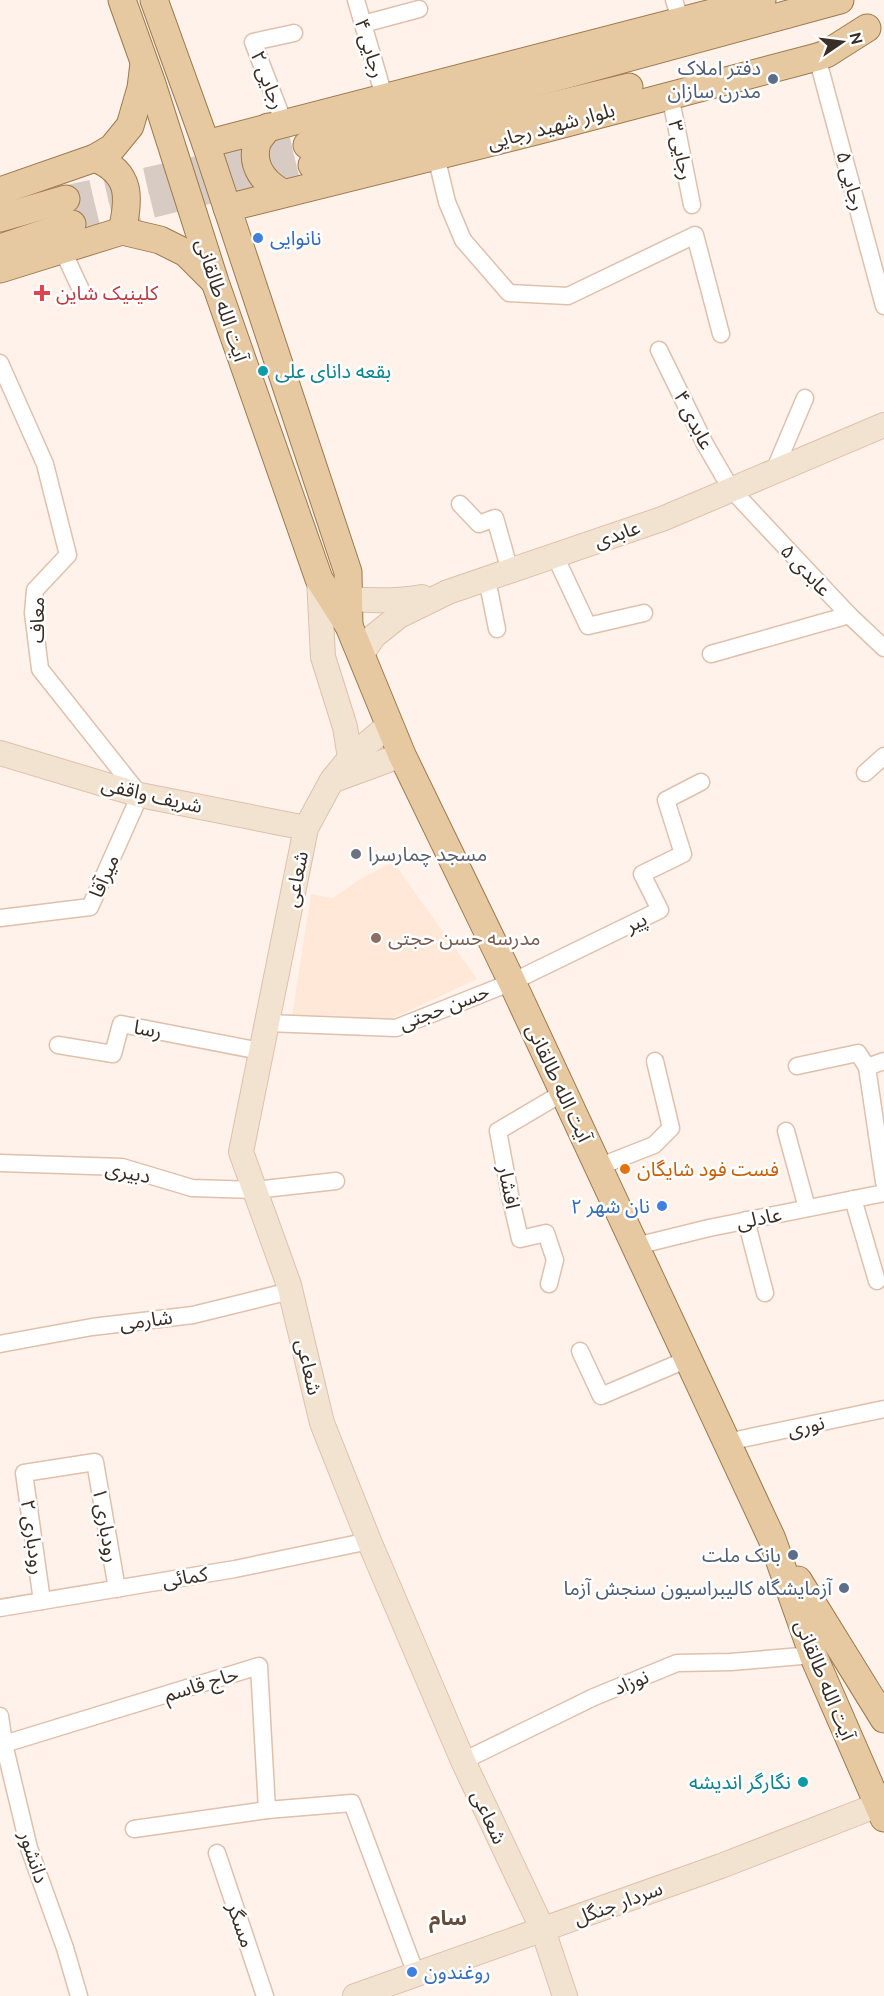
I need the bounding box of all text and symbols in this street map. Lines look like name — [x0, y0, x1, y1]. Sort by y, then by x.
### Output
north arrow — [812, 12, 872, 72]
street label: رجایی ۴ — [350, 15, 390, 81]
text: N — [846, 30, 867, 46]
street label: رجایی ۲ — [246, 47, 290, 113]
place label: دفتر املاک مدرن سازان — [667, 56, 761, 103]
marker: دفتر املاک مدرن سازان — [766, 72, 780, 86]
street label: بلوار شهید رجایی — [485, 97, 617, 155]
street label: رجایی ۳ — [663, 118, 699, 182]
street label: رجایی ۵ — [832, 148, 870, 214]
place label: نانوایی — [270, 226, 321, 250]
marker: نانوایی — [251, 231, 265, 245]
street label: آیت الله طالقانی — [191, 236, 254, 366]
place label: کلینیک شاین — [56, 281, 159, 305]
marker: کلینیک شاین — [33, 284, 51, 302]
place label: بقعه دانای علی — [275, 359, 391, 383]
marker: بقعه دانای علی — [256, 364, 270, 378]
street label: عابدی ۴ — [669, 386, 719, 454]
street label: عابدی — [591, 515, 643, 553]
street label: عابدی ۵ — [776, 539, 836, 601]
street label: معاف — [25, 597, 48, 643]
street label: شریف واقفی — [99, 772, 205, 818]
place label: مسجد چمارسرا — [368, 842, 487, 867]
marker: مسجد چمارسرا — [349, 847, 363, 861]
street label: شعاعی — [279, 849, 313, 909]
street label: میرآقا — [84, 851, 124, 901]
street label: پیر — [620, 907, 651, 939]
place label: مدرسه حسن حجتی — [388, 926, 541, 950]
marker: مدرسه حسن حجتی — [369, 931, 383, 945]
street label: حسن حجتی — [396, 979, 492, 1035]
street label: رسا — [132, 1015, 164, 1043]
street label: آیت الله طالقانی — [521, 1020, 597, 1147]
street label: دبیری — [103, 1156, 153, 1188]
place label: فست فود شایگان — [637, 1157, 779, 1181]
street label: افشار — [493, 1162, 525, 1211]
marker: فست فود شایگان — [618, 1162, 632, 1176]
place label: نان شهر ۲ — [571, 1194, 650, 1218]
marker: نان شهر ۲ — [655, 1199, 669, 1213]
street label: عادلی — [734, 1202, 784, 1234]
street label: شارمی — [118, 1305, 174, 1335]
street label: شعاعی — [291, 1337, 327, 1397]
street label: نوری — [785, 1410, 827, 1442]
street label: رودباری ۱ — [88, 1486, 124, 1564]
street label: رودباری ۲ — [16, 1498, 50, 1576]
place label: بانک ملت — [702, 1543, 781, 1566]
marker: بانک ملت — [786, 1548, 800, 1562]
street label: کمائی — [161, 1561, 210, 1592]
place label: آزمایشگاه کالیبراسیون سنجش آزما — [563, 1576, 833, 1600]
marker: آزمایشگاه کالیبراسیون سنجش آزما — [837, 1581, 851, 1595]
street label: آیت الله طالقانی — [790, 1616, 860, 1745]
street label: حاج قاسم — [161, 1661, 242, 1710]
street label: نوزاد — [610, 1664, 652, 1700]
place label: نگارگر اندیشه — [689, 1770, 791, 1794]
marker: نگارگر اندیشه — [796, 1775, 810, 1789]
street label: شعاعی — [466, 1786, 512, 1848]
street label: دانشور — [14, 1827, 54, 1886]
street label: سردار جنگل — [570, 1876, 666, 1930]
street label: مسگر — [222, 1899, 260, 1950]
district label: سام — [429, 1905, 467, 1934]
place label: روغندون — [424, 1960, 490, 1984]
marker: روغندون — [405, 1965, 419, 1979]

